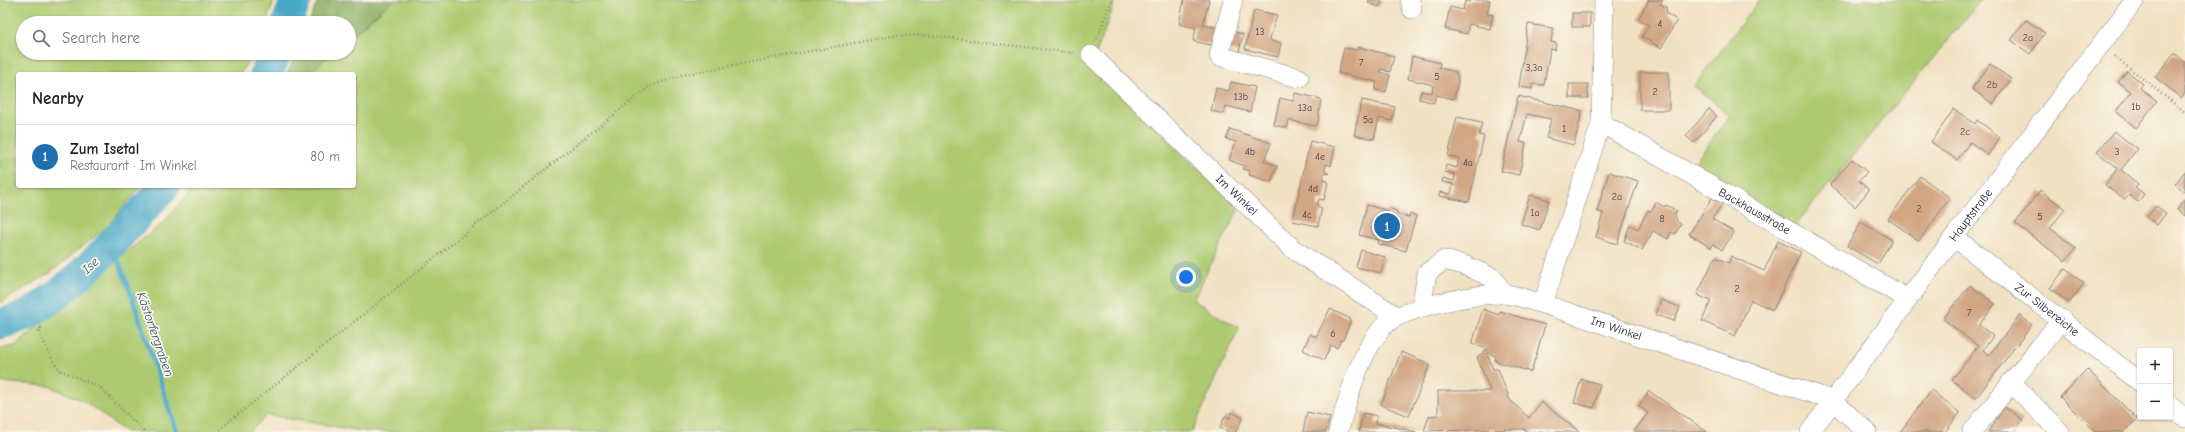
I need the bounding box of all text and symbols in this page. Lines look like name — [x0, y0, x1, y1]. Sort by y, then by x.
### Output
search box — [16, 16, 356, 60]
house number: 4 — [1658, 18, 1663, 30]
house number: 13 — [1255, 26, 1265, 38]
icon: search — [30, 27, 52, 49]
text: Search here — [62, 29, 140, 47]
house number: 2a — [2023, 32, 2033, 44]
house number: 7 — [1359, 57, 1364, 69]
house number: 3,3a — [1526, 62, 1542, 74]
house number: 5 — [1434, 71, 1440, 83]
house number: 2b — [1987, 79, 1997, 91]
house number: 2 — [1652, 86, 1658, 98]
text: Nearby — [32, 89, 83, 108]
house number: 13b — [1234, 91, 1248, 103]
house number: 1b — [2131, 101, 2141, 113]
house number: 13a — [1298, 102, 1312, 114]
house number: 5a — [1363, 114, 1373, 126]
house number: 1 — [1562, 123, 1566, 135]
house number: 2c — [1960, 126, 1970, 138]
text: Zum Isetal — [70, 140, 139, 158]
house number: 4b — [1245, 146, 1255, 158]
house number: 3 — [2114, 146, 2120, 158]
text: 1 — [42, 149, 48, 164]
text: 80 m — [310, 149, 340, 164]
house number: 4e — [1315, 151, 1325, 163]
house number: 4a — [1463, 157, 1473, 169]
text: Restaurant · Im Winkel — [70, 158, 197, 173]
street label: Im Winkel — [1213, 172, 1261, 218]
house number: 4d — [1308, 183, 1318, 195]
street label: Backhausstraße — [1716, 185, 1793, 237]
street label: Hauptstraße — [1946, 186, 1995, 244]
house number: 2a — [1612, 191, 1622, 203]
house number: 2 — [1916, 203, 1922, 215]
house number: 1a — [1530, 207, 1540, 219]
house number: 4c — [1302, 209, 1312, 221]
pin: 1 — [1374, 211, 1400, 241]
house number: 5 — [2037, 211, 2043, 223]
house number: 8 — [1659, 213, 1665, 225]
water label: Ise — [78, 254, 102, 277]
your location — [1176, 267, 1196, 287]
street label: Zur Silbereiche — [2012, 280, 2082, 339]
house number: 2 — [1734, 283, 1740, 295]
water label: Kästorfergraben — [134, 290, 177, 379]
house number: 7 — [1967, 307, 1972, 319]
street label: Im Winkel — [1589, 313, 1643, 343]
house number: 6 — [1330, 328, 1336, 340]
map controls — [2137, 348, 2173, 420]
button: + — [2137, 348, 2173, 384]
button: − — [2137, 384, 2173, 420]

